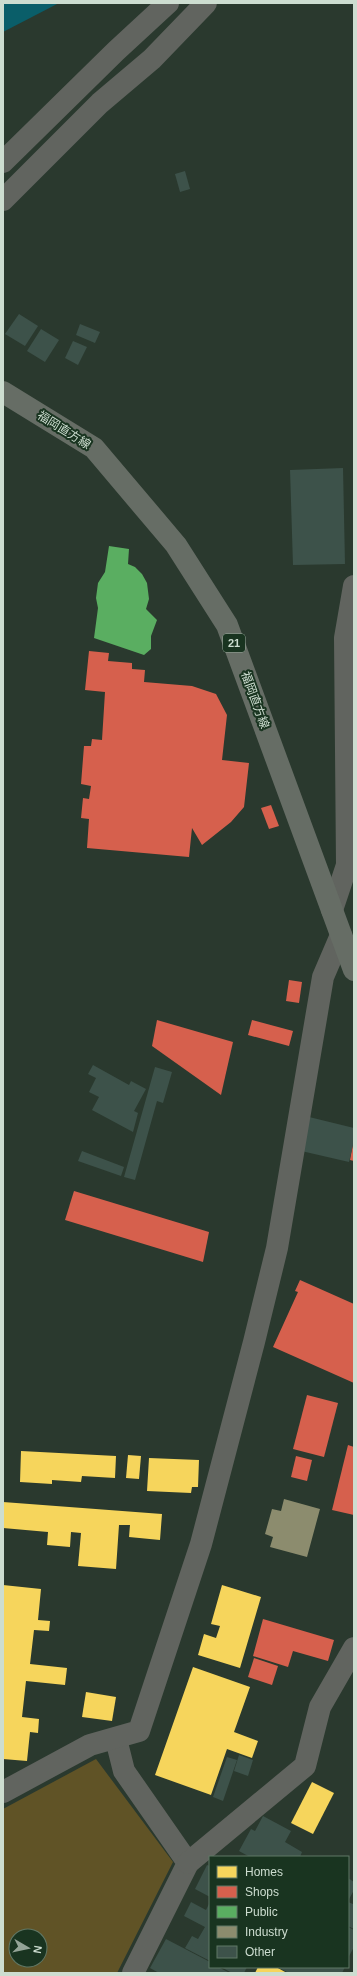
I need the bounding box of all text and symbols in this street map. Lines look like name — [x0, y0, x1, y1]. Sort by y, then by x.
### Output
street label: 福岡直方線 — [35, 408, 93, 452]
road number: 21 — [223, 634, 245, 652]
street label: 福岡直方線 — [238, 669, 272, 731]
legend — [209, 1856, 349, 1968]
text: Homes — [245, 1865, 283, 1879]
text: Shops — [245, 1885, 279, 1899]
text: Public — [245, 1905, 278, 1919]
text: Industry — [245, 1925, 288, 1939]
north arrow — [8, 1928, 48, 1968]
text: N — [31, 1945, 44, 1954]
text: Other — [245, 1945, 275, 1959]

